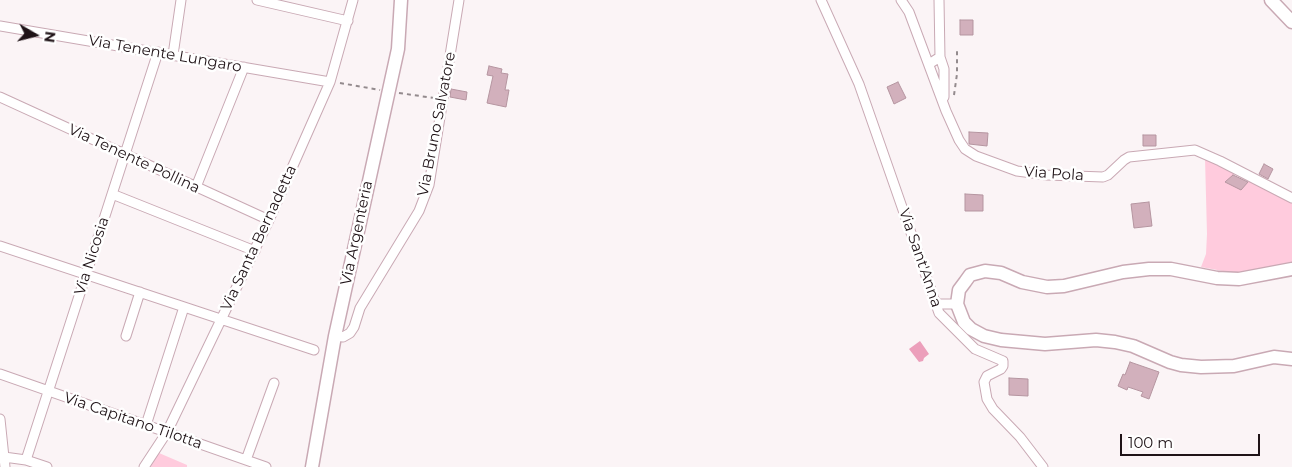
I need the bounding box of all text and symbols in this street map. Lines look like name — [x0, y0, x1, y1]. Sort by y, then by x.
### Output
north arrow — [10, 10, 60, 60]
text: N — [40, 30, 60, 44]
street label: Via Tenente Lungaro — [87, 32, 243, 76]
street label: Via Bruno Salvatore — [414, 50, 460, 198]
street label: Via Tenente Pollina — [65, 121, 203, 197]
street label: Via Santa Bernadetta — [217, 162, 301, 314]
street label: Via Pola — [1024, 163, 1084, 185]
street label: Via Argenteria — [337, 179, 377, 287]
street label: Via Sant'Anna — [895, 206, 945, 310]
street label: Via Nicosia — [71, 215, 113, 297]
street label: Via Capitano Tilotta — [61, 389, 205, 453]
scale bar — [1122, 424, 1262, 456]
text: 100 m — [1128, 433, 1173, 452]

